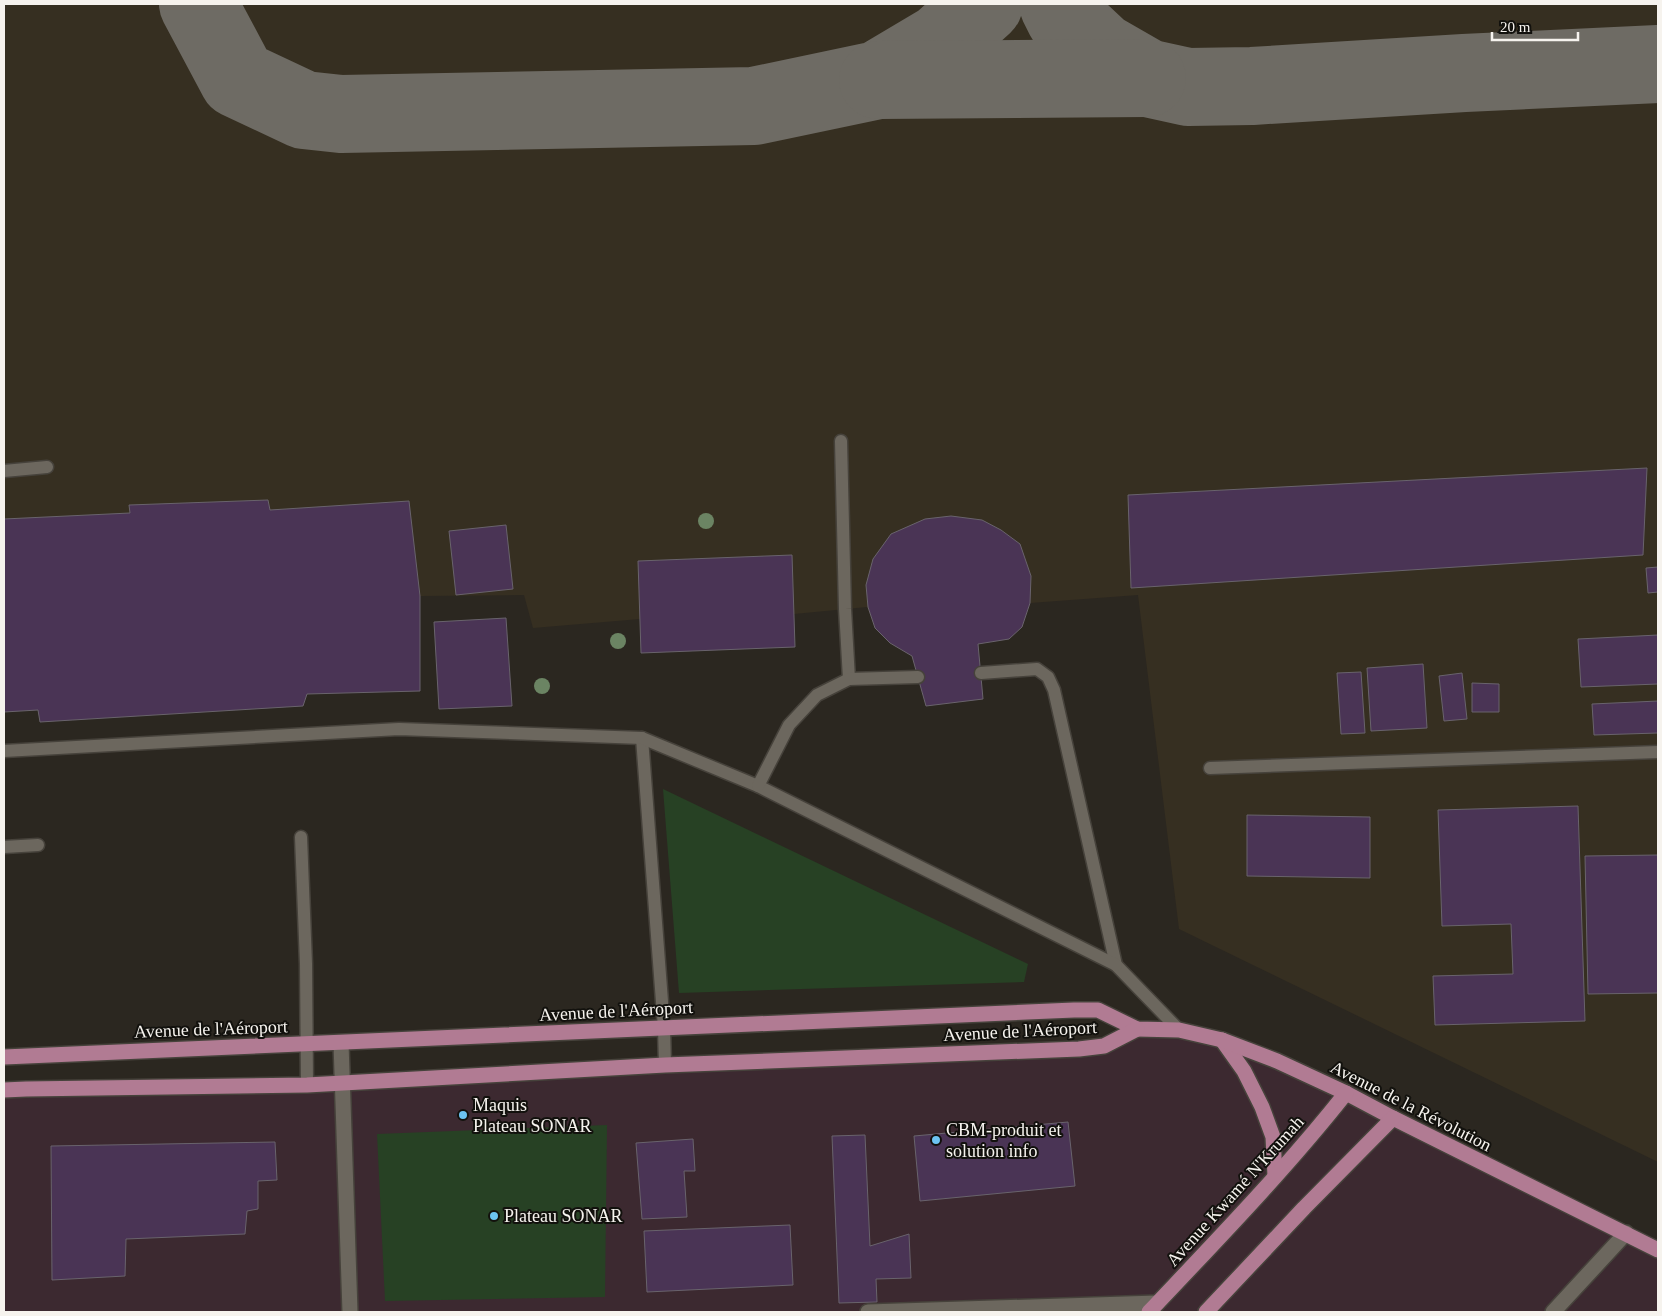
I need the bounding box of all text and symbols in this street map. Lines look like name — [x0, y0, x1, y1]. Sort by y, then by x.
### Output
scale bar — [1492, 10, 1578, 42]
text: 20 m — [1500, 19, 1531, 35]
street label: Avenue de l'Aéroport — [539, 997, 693, 1025]
street label: Avenue de l'Aéroport — [134, 1016, 288, 1042]
street label: Avenue de l'Aéroport — [943, 1017, 1097, 1045]
street label: Avenue de la Révolution — [1327, 1057, 1495, 1155]
place label: Maquis Plateau SONAR — [473, 1095, 592, 1136]
marker: Maquis Plateau SONAR — [457, 1109, 469, 1121]
street label: Avenue Kwamé N'Krumah — [1162, 1112, 1308, 1270]
place label: CBM-produit et solution info — [946, 1120, 1062, 1161]
marker: CBM-produit et solution info — [930, 1134, 942, 1146]
place label: Plateau SONAR — [504, 1206, 623, 1226]
marker: Plateau SONAR — [488, 1210, 500, 1222]

